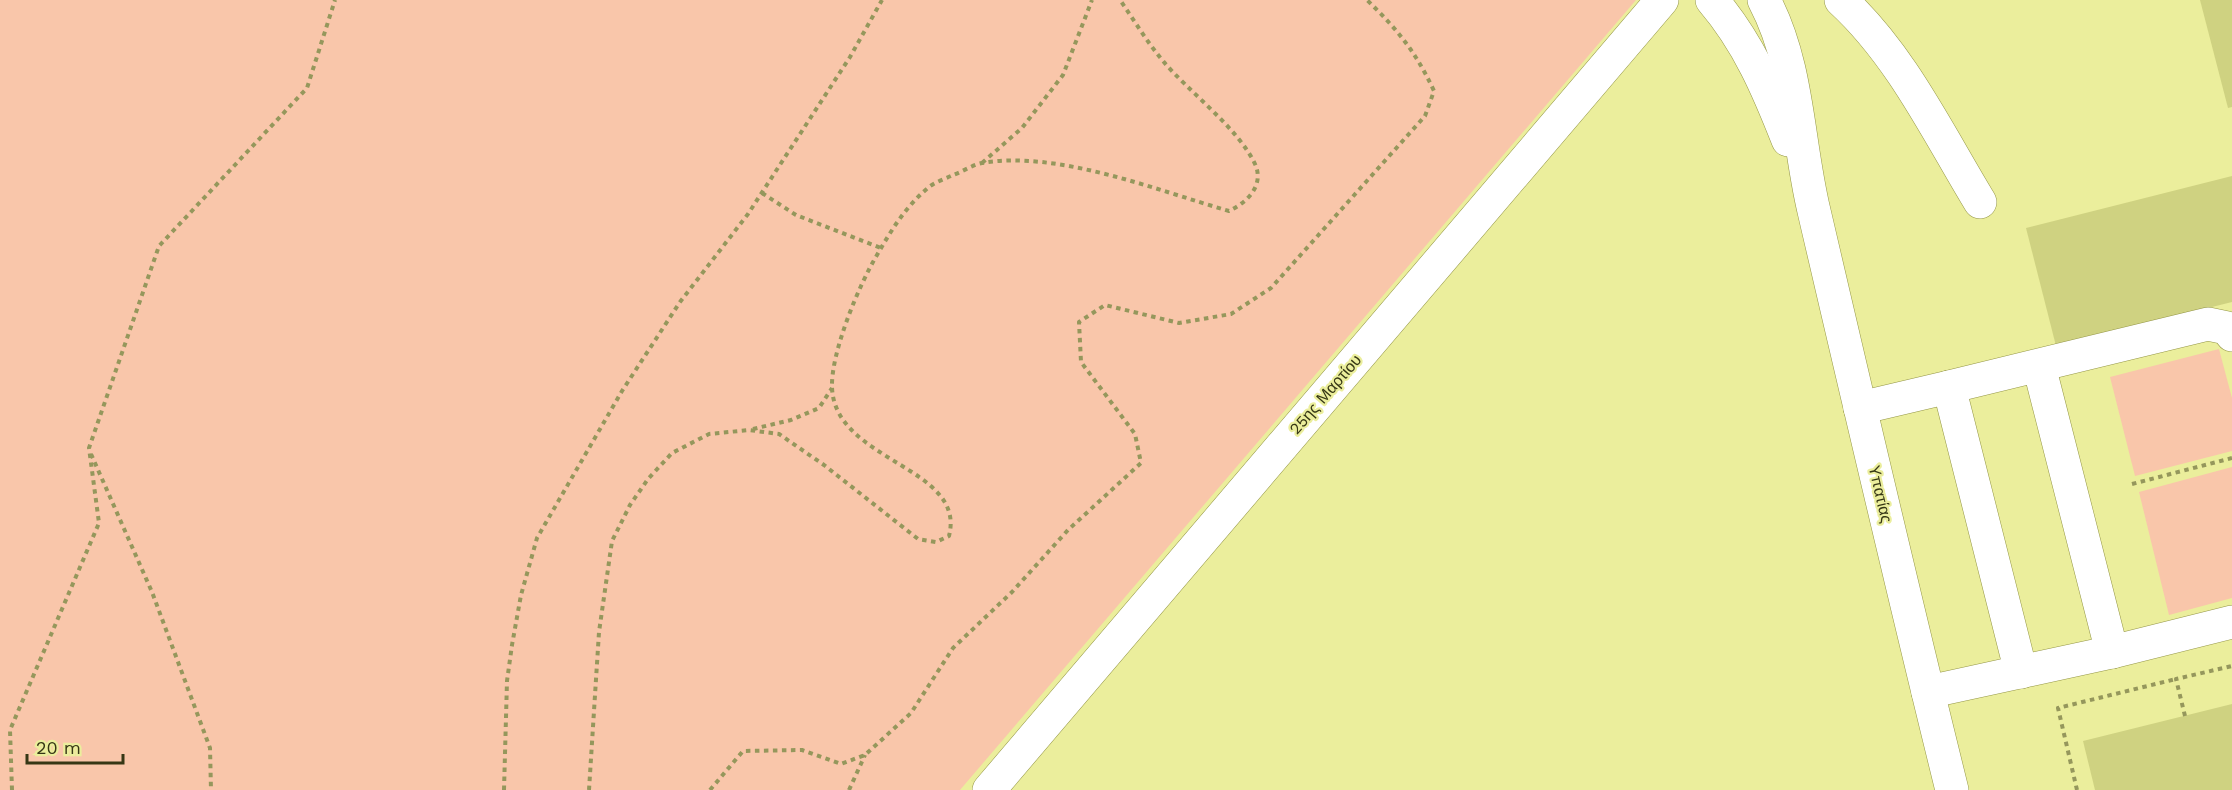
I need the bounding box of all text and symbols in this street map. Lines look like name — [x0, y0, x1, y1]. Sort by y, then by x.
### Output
street label: 25ης Μαρτίου — [1286, 350, 1365, 438]
street label: Υπατίας — [1865, 463, 1896, 525]
scale bar — [27, 727, 123, 765]
text: 20 m — [36, 737, 81, 758]

